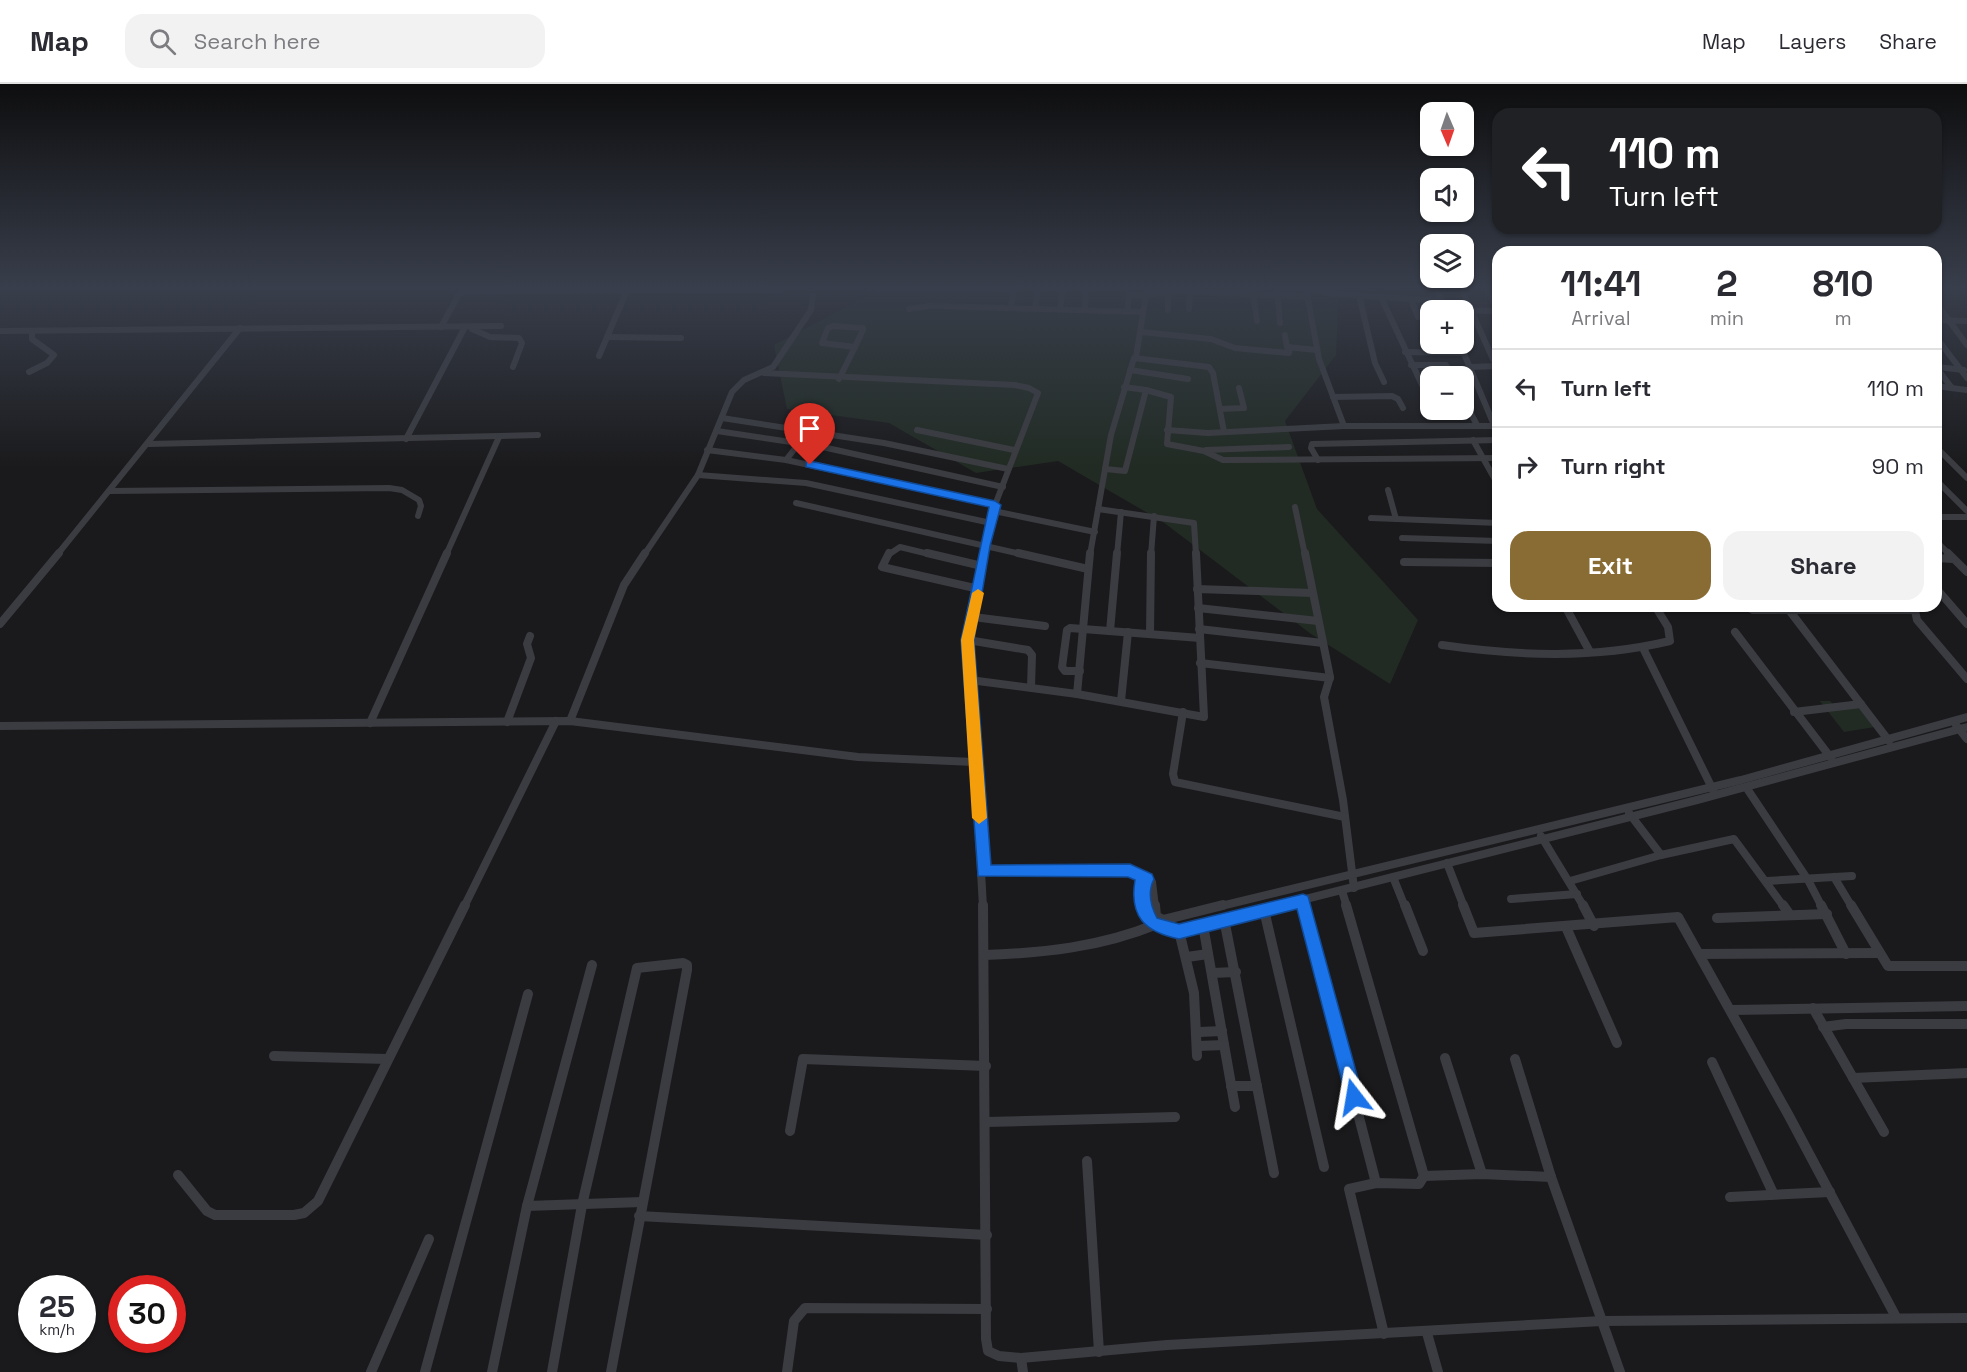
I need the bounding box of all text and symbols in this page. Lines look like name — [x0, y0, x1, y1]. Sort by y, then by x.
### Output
search box — [125, 14, 545, 68]
text: Map — [30, 23, 89, 59]
icon: search — [146, 25, 179, 58]
text: Search here — [194, 27, 321, 55]
text: Map — [1702, 28, 1746, 55]
text: Layers — [1779, 28, 1846, 55]
text: Share — [1879, 28, 1937, 55]
north arrow — [1420, 102, 1474, 156]
map controls — [1420, 102, 1474, 420]
text: 110 m — [1609, 127, 1721, 180]
icon: left — [1510, 132, 1588, 210]
button: sound — [1420, 168, 1474, 222]
text: Turn left — [1609, 179, 1719, 214]
button: layers — [1420, 234, 1474, 288]
text: 11:41 — [1560, 261, 1641, 307]
text: 2 — [1716, 261, 1738, 307]
text: 810 — [1812, 261, 1874, 307]
button: + — [1420, 300, 1474, 354]
text: Arrival — [1571, 305, 1631, 331]
text: min — [1710, 305, 1744, 331]
text: m — [1834, 305, 1852, 331]
button: − — [1420, 366, 1474, 420]
icon: left — [1510, 372, 1543, 405]
text: Turn left — [1561, 374, 1651, 402]
text: 110 m — [1867, 374, 1924, 402]
pin — [784, 403, 835, 465]
icon: arrive — [793, 412, 826, 445]
icon: right — [1510, 450, 1543, 483]
text: Turn right — [1561, 452, 1666, 480]
text: 90 m — [1872, 452, 1924, 480]
button: Exit — [1510, 531, 1711, 600]
button: Share — [1723, 531, 1924, 600]
position arrow — [1322, 1065, 1386, 1129]
speed limit sign: 30 — [108, 1275, 186, 1353]
text: 25 — [39, 1287, 75, 1326]
text: km/h — [39, 1320, 75, 1339]

